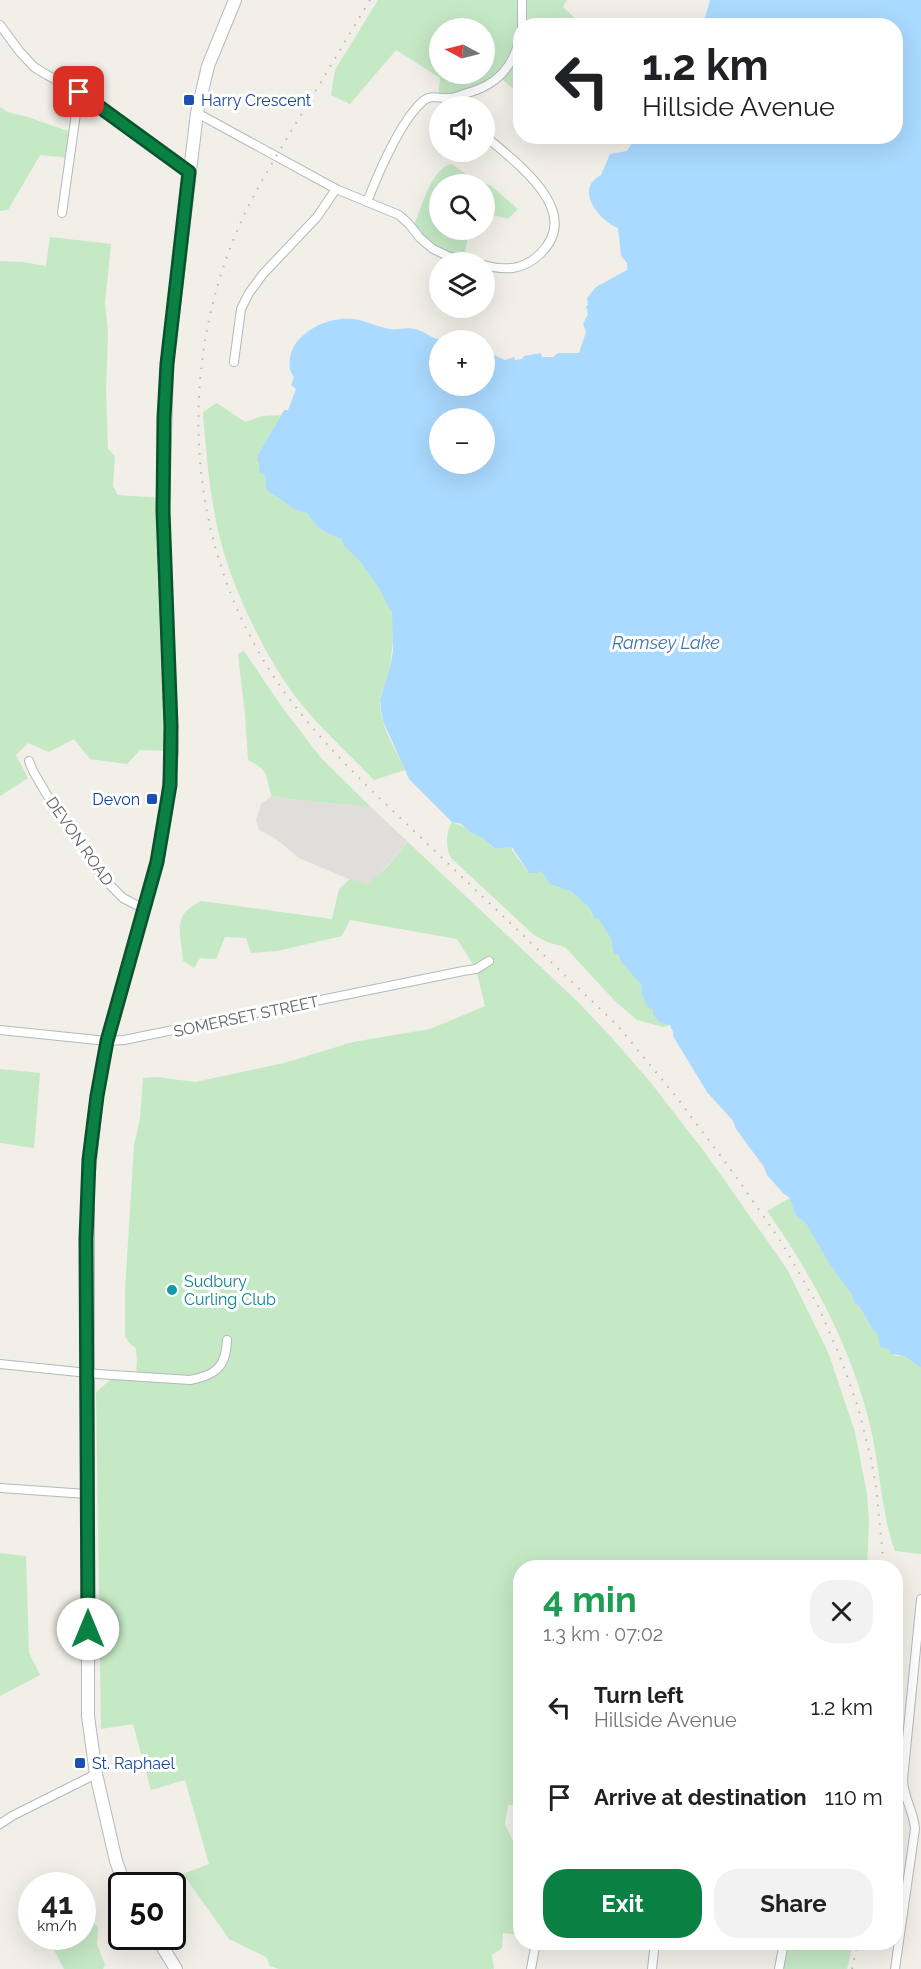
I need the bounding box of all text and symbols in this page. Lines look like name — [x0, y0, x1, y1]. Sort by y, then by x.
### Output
north arrow — [429, 18, 495, 84]
map controls — [429, 18, 495, 474]
text: 1.2 km — [642, 41, 769, 90]
icon: left — [543, 42, 621, 120]
pin — [53, 66, 104, 117]
icon: arrive — [62, 75, 95, 108]
place label: Harry Crescent — [201, 91, 312, 110]
text: Hillside Avenue — [642, 91, 835, 122]
marker: Harry Crescent — [182, 93, 196, 107]
button: sound — [429, 96, 495, 162]
button: search — [429, 174, 495, 240]
button: layers — [429, 252, 495, 318]
button: + — [429, 330, 495, 396]
button: − — [429, 408, 495, 474]
water label: Ramsey Lake — [612, 632, 720, 653]
place label: Devon — [92, 790, 140, 809]
marker: Devon — [145, 792, 159, 806]
street label: DEVON ROAD — [42, 793, 117, 889]
street label: SOMERSET STREET — [172, 992, 321, 1041]
place label: Sudbury Curling Club — [184, 1272, 276, 1309]
marker: Sudbury Curling Club — [165, 1283, 179, 1297]
text: 4 min — [543, 1578, 637, 1620]
button: close — [810, 1580, 873, 1643]
position arrow — [56, 1597, 120, 1661]
text: 1.3 km · 07:02 — [543, 1622, 663, 1646]
text: Turn left — [594, 1682, 684, 1708]
icon: left — [543, 1691, 576, 1724]
text: 1.2 km — [810, 1694, 873, 1720]
text: Hillside Avenue — [594, 1708, 737, 1732]
place label: St. Raphael — [92, 1754, 175, 1773]
marker: St. Raphael — [73, 1756, 87, 1770]
icon: arrive — [543, 1781, 576, 1814]
text: Arrive at destination — [594, 1784, 807, 1810]
text: 110 m — [825, 1784, 883, 1810]
button: Exit — [543, 1869, 702, 1938]
button: Share — [714, 1869, 873, 1938]
speed limit sign: 50 — [108, 1872, 186, 1950]
text: 41 — [41, 1886, 73, 1921]
text: km/h — [37, 1917, 77, 1935]

